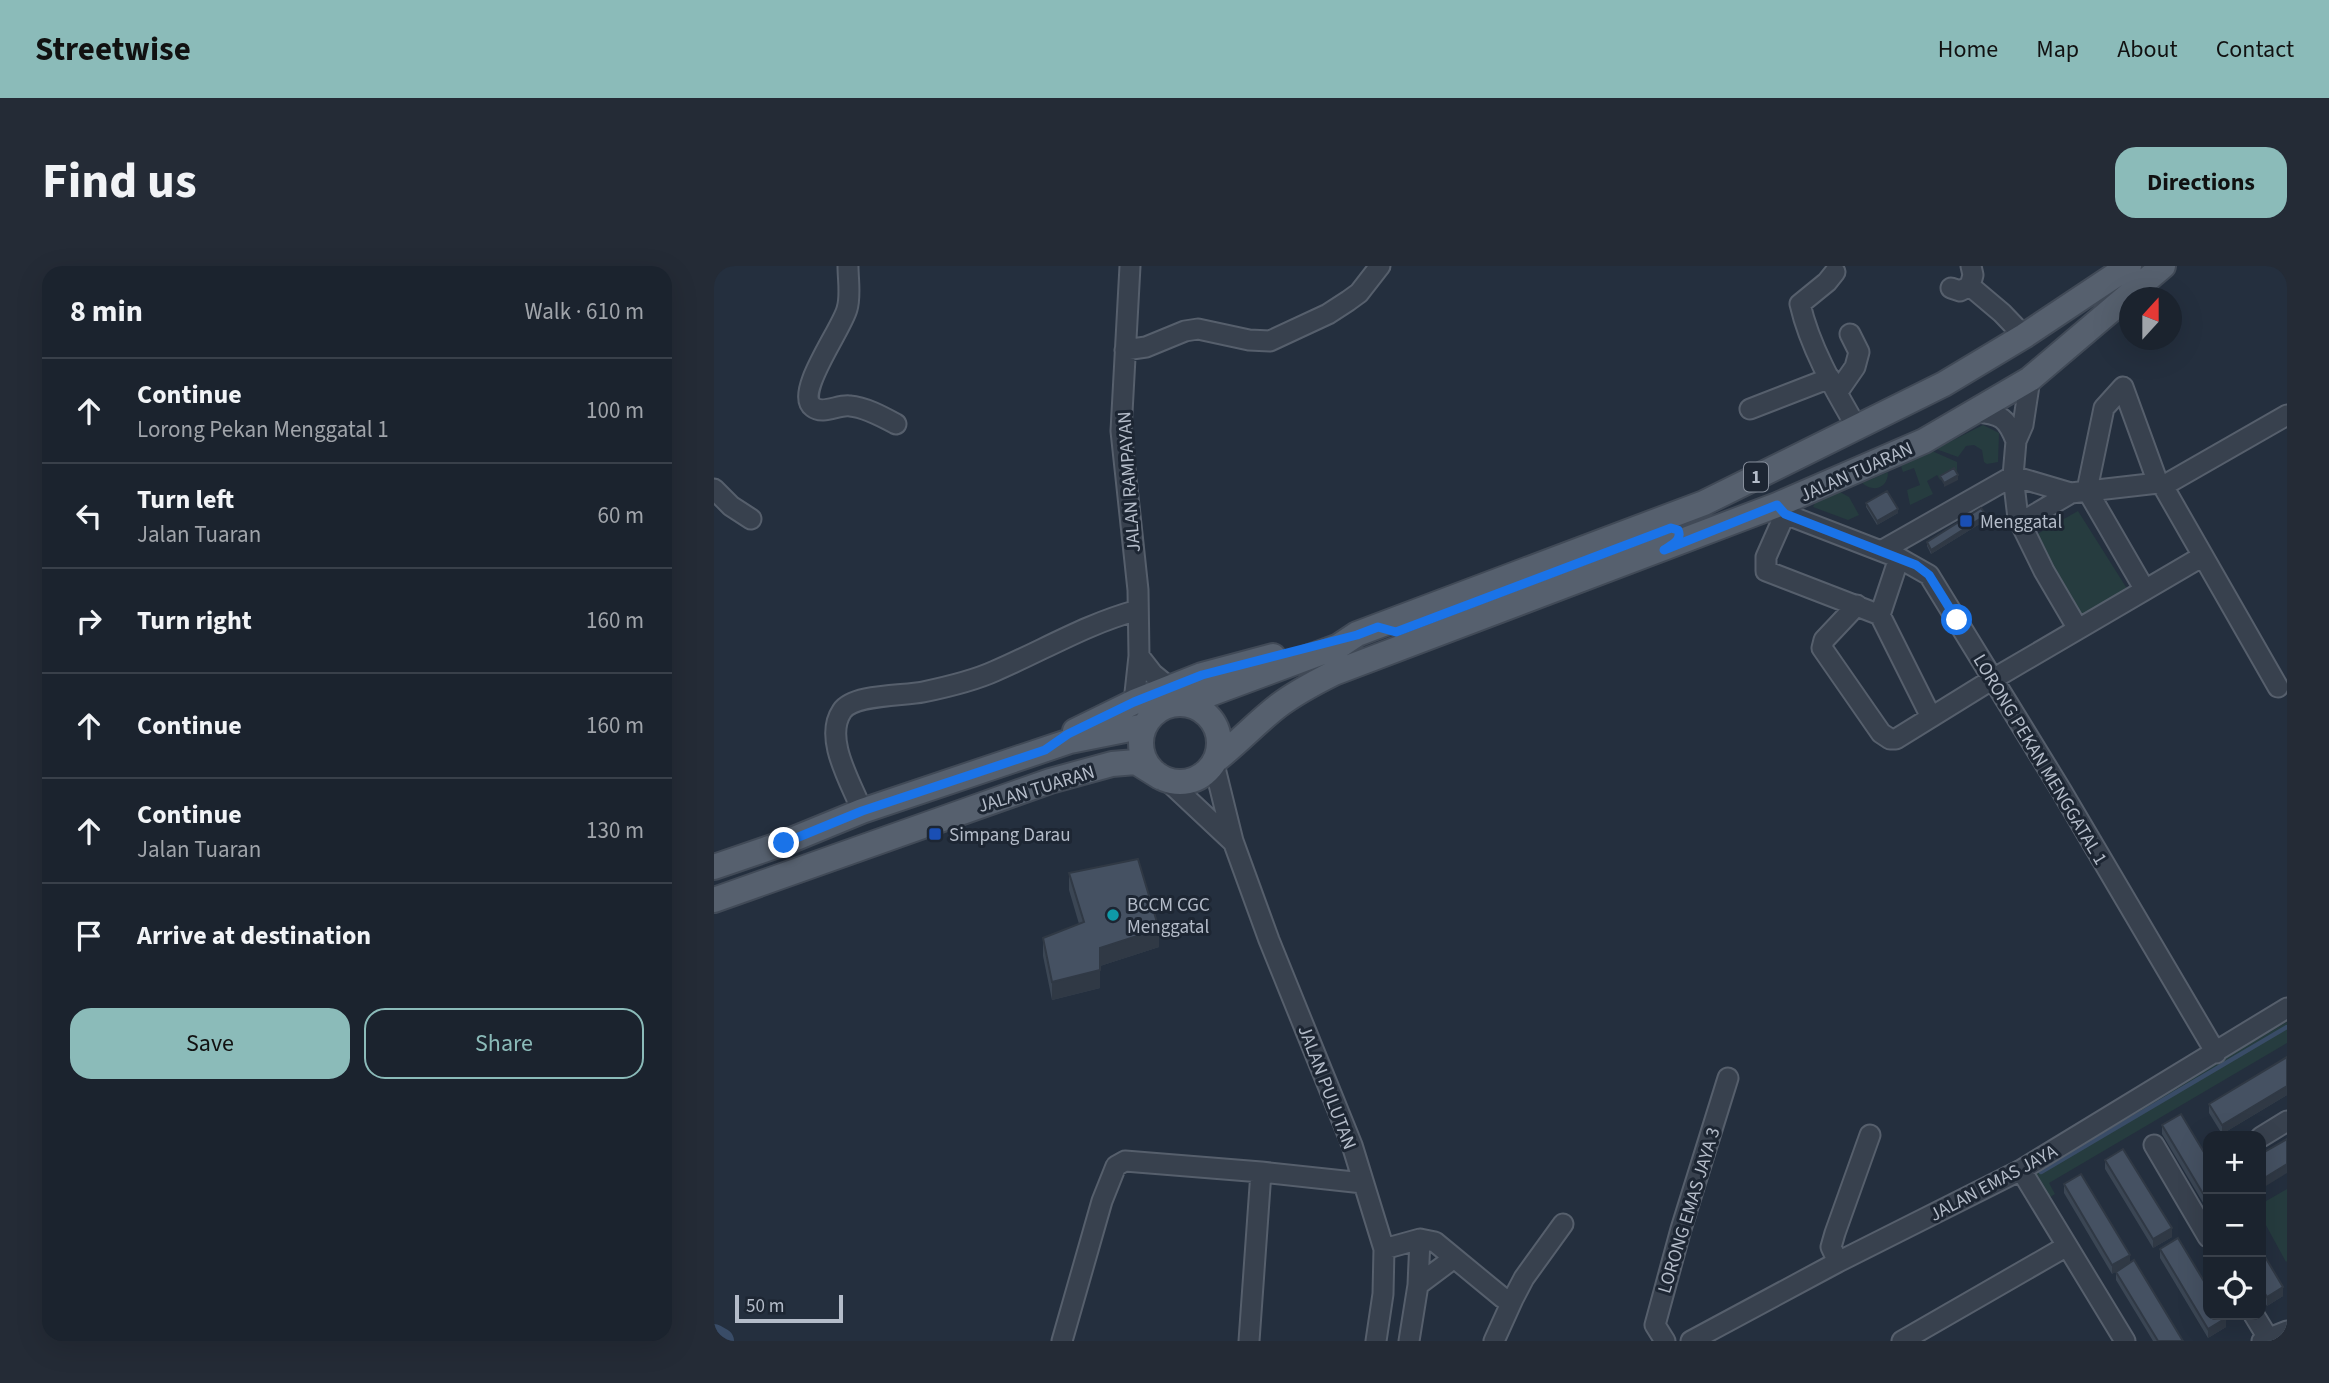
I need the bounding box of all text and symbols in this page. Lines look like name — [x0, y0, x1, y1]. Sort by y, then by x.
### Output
text: Streetwise — [35, 26, 191, 73]
text: Home — [1938, 32, 1998, 67]
text: Map — [2036, 32, 2079, 67]
text: About — [2117, 32, 2178, 67]
text: Contact — [2216, 32, 2294, 67]
text: Find us — [42, 147, 197, 217]
button: Directions — [2115, 147, 2287, 218]
north arrow — [2119, 287, 2182, 350]
text: 8 min — [70, 290, 143, 333]
text: Walk · 610 m — [525, 295, 644, 328]
text: Continue — [137, 376, 242, 413]
icon: ahead — [70, 392, 108, 430]
text: 100 m — [586, 394, 644, 427]
street label: JALAN RAMPAYAN — [1111, 410, 1148, 553]
text: Lorong Pekan Menggatal 1 — [137, 413, 389, 446]
street label: JALAN TUARAN — [1796, 435, 1917, 509]
road number: 1 — [1744, 462, 1768, 492]
text: Turn left — [137, 481, 234, 518]
icon: left — [70, 497, 108, 535]
text: 60 m — [597, 499, 644, 532]
place label: Menggatal — [1980, 509, 2062, 536]
marker: Menggatal — [1958, 513, 1974, 529]
text: Jalan Tuaran — [137, 518, 261, 551]
icon: right — [70, 602, 108, 640]
text: Turn right — [137, 602, 252, 639]
text: 160 m — [586, 604, 644, 637]
route start — [1941, 604, 1972, 635]
street label: LORONG PEKAN MENGGATAL 1 — [1966, 649, 2113, 870]
icon: ahead — [70, 707, 108, 745]
text: Continue — [137, 707, 242, 744]
text: 160 m — [586, 709, 644, 742]
street label: JALAN TUARAN — [975, 759, 1098, 820]
text: Continue — [137, 796, 242, 833]
icon: ahead — [70, 812, 108, 850]
text: 130 m — [586, 814, 644, 847]
place label: Simpang Darau — [949, 822, 1071, 849]
marker: Simpang Darau — [927, 826, 943, 842]
route end — [768, 827, 799, 858]
text: Jalan Tuaran — [137, 833, 261, 866]
place label: BCCM CGC Menggatal — [1127, 892, 1210, 941]
marker: BCCM CGC Menggatal — [1105, 907, 1121, 923]
icon: arrive — [70, 917, 108, 955]
text: Arrive at destination — [137, 917, 371, 954]
button: Save — [70, 1008, 350, 1079]
button: Share — [364, 1008, 644, 1079]
street label: JALAN PULUTAN — [1291, 1021, 1363, 1154]
street label: LORONG EMAS JAYA 3 — [1651, 1124, 1728, 1297]
map controls — [2203, 1131, 2266, 1320]
button: + — [2203, 1131, 2266, 1194]
street label: JALAN EMAS JAYA — [1925, 1138, 2063, 1228]
button: − — [2203, 1194, 2266, 1257]
button: locate — [2203, 1257, 2266, 1320]
scale bar — [735, 1292, 844, 1324]
text: 50 m — [746, 1293, 784, 1320]

